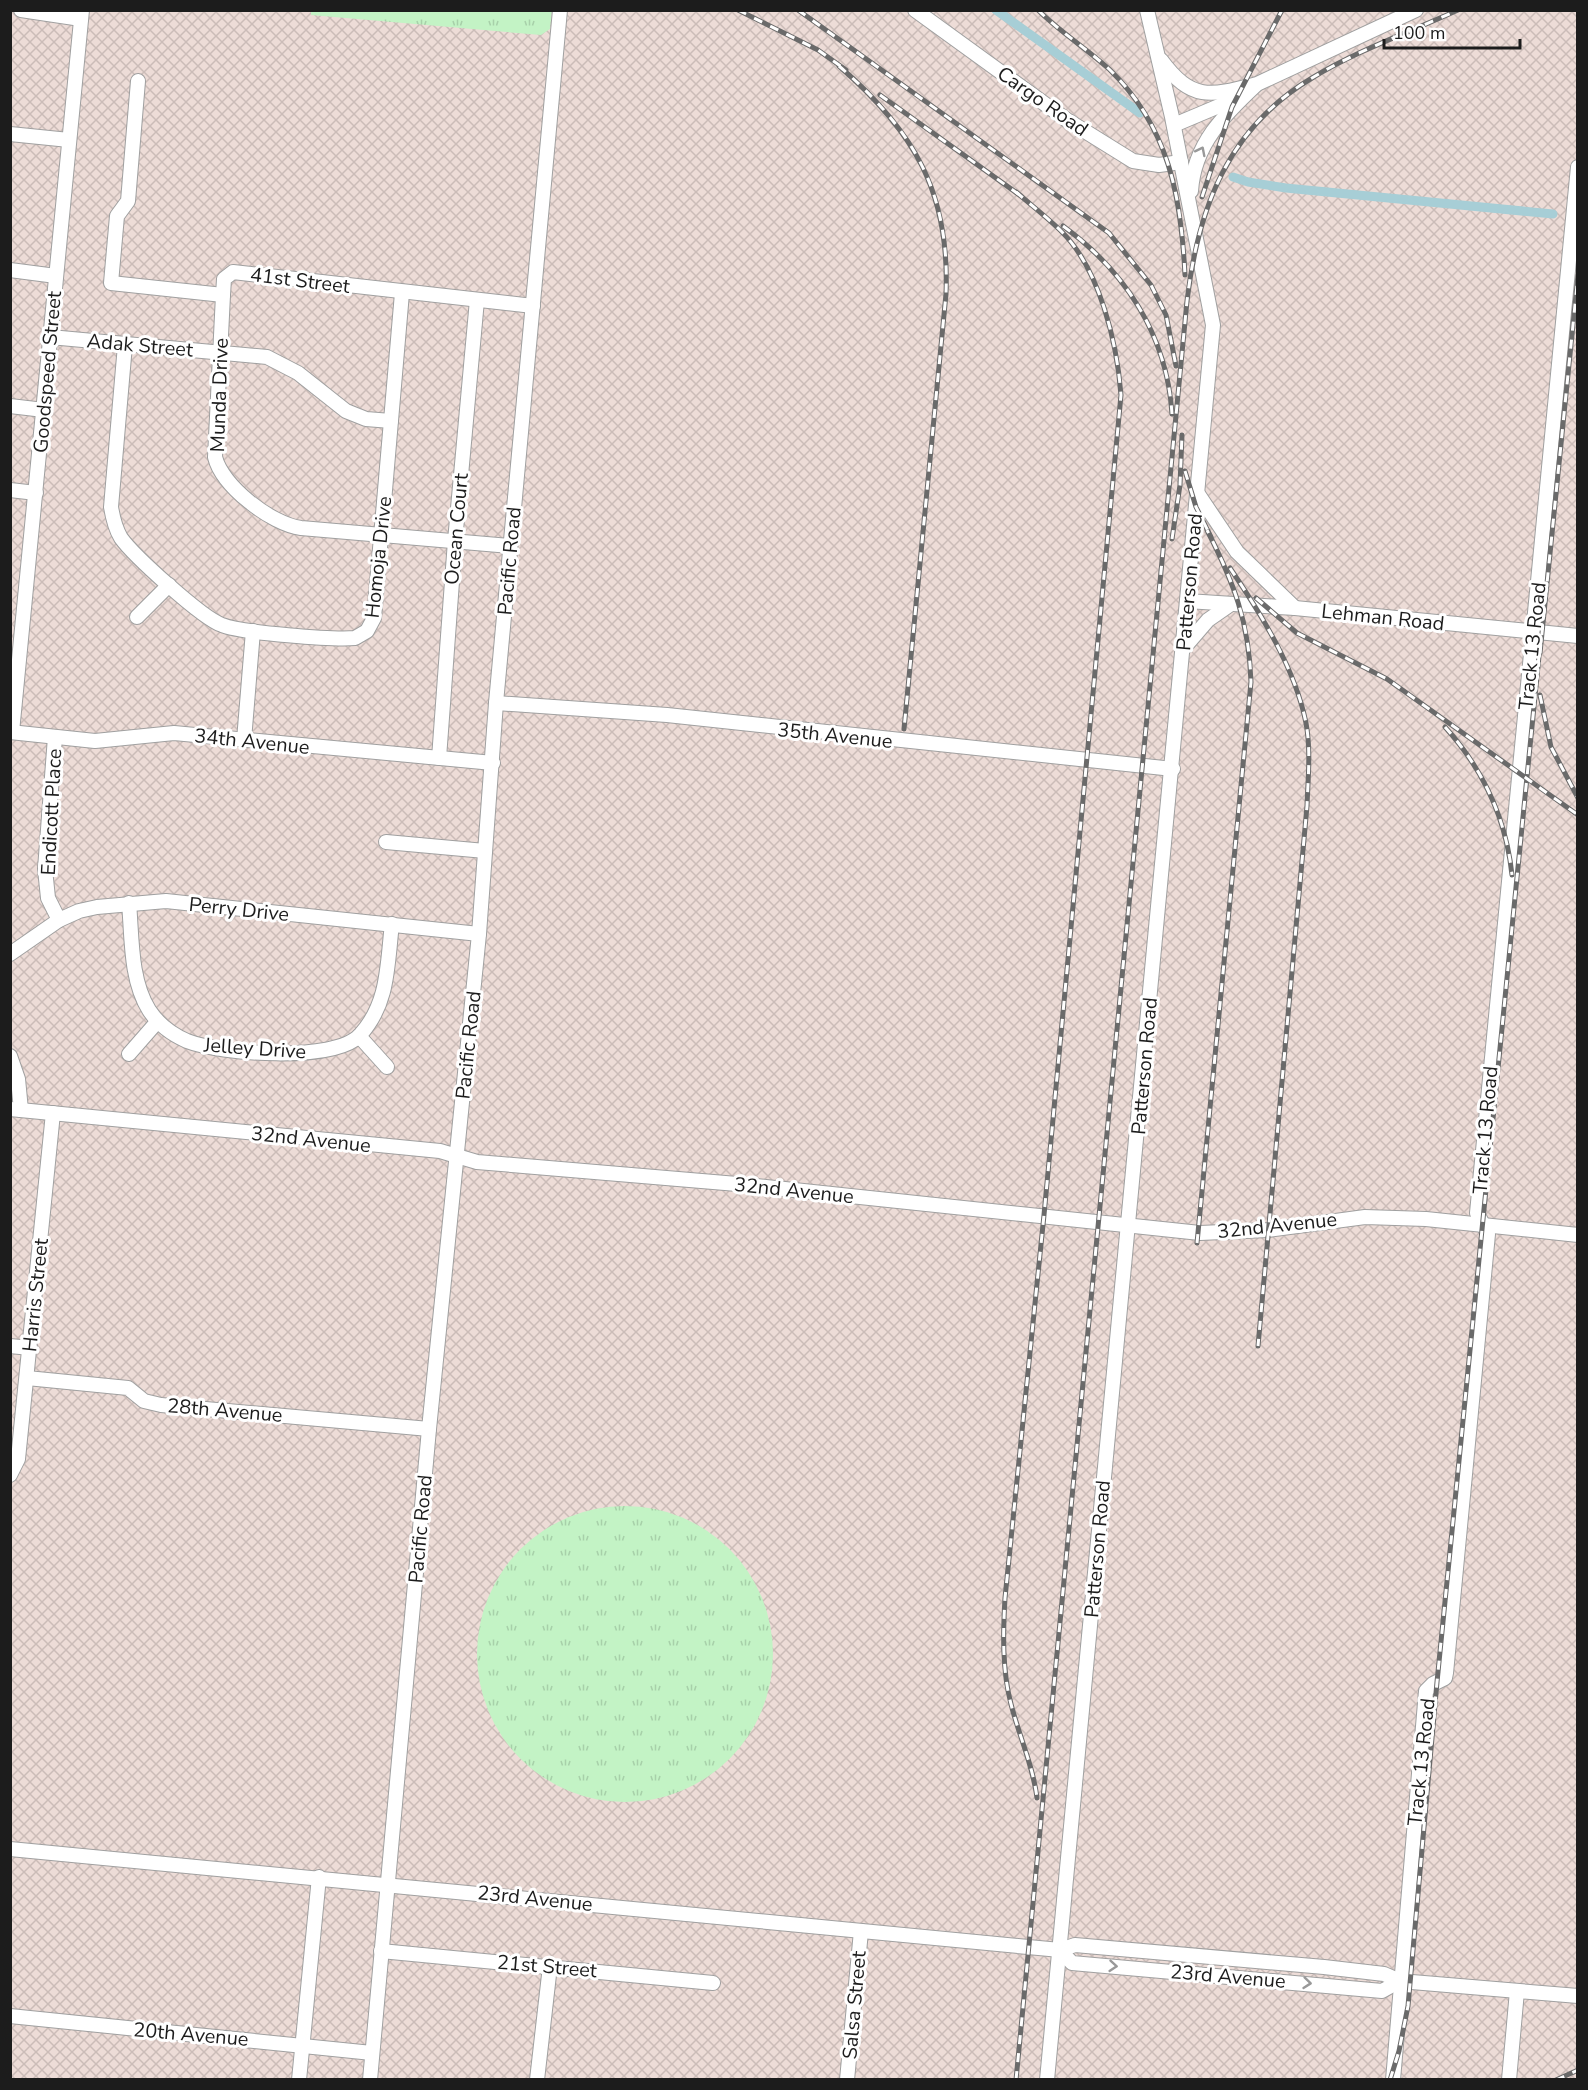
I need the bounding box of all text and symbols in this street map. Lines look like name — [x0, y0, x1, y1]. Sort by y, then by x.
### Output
scale bar — [1384, 12, 1520, 50]
text: 100 m — [1393, 21, 1445, 45]
street label: Cargo Road — [992, 60, 1094, 143]
one-way arrow — [1194, 146, 1205, 157]
street label: 41st Street — [249, 261, 352, 300]
street label: Goodspeed Street — [27, 289, 68, 454]
street label: Adak Street — [86, 327, 195, 364]
street label: Munda Drive — [204, 337, 235, 453]
street label: Ocean Court — [438, 471, 475, 586]
street label: Homoja Drive — [359, 495, 398, 619]
street label: Pacific Road — [491, 506, 528, 616]
street label: Patterson Road — [1170, 512, 1209, 652]
street label: Track 13 Road — [1512, 581, 1553, 711]
street label: Lehman Road — [1320, 598, 1446, 637]
street label: 35th Avenue — [776, 716, 894, 755]
street label: 34th Avenue — [193, 722, 311, 761]
street label: Endicott Place — [35, 748, 68, 876]
street label: Perry Drive — [187, 891, 290, 928]
street label: Pacific Road — [449, 990, 488, 1101]
street label: Patterson Road — [1125, 996, 1164, 1136]
street label: Jelley Drive — [202, 1031, 307, 1066]
street label: Track 13 Road — [1466, 1065, 1505, 1195]
street label: 32nd Avenue — [250, 1120, 372, 1159]
street label: 32nd Avenue — [733, 1171, 855, 1210]
street label: 32nd Avenue — [1216, 1206, 1338, 1245]
street label: Harris Street — [16, 1236, 55, 1353]
street label: 28th Avenue — [166, 1392, 284, 1429]
street label: Pacific Road — [402, 1474, 439, 1584]
street label: Patterson Road — [1078, 1479, 1117, 1619]
street label: Track 13 Road — [1401, 1697, 1442, 1827]
street label: 23rd Avenue — [476, 1879, 594, 1918]
street label: 21st Street — [496, 1949, 599, 1984]
street label: Salsa Street — [836, 1949, 873, 2060]
street label: 23rd Avenue — [1169, 1958, 1287, 1995]
one-way arrow — [1108, 1959, 1117, 1972]
one-way arrow — [1302, 1976, 1311, 1989]
street label: 20th Avenue — [132, 2016, 250, 2053]

